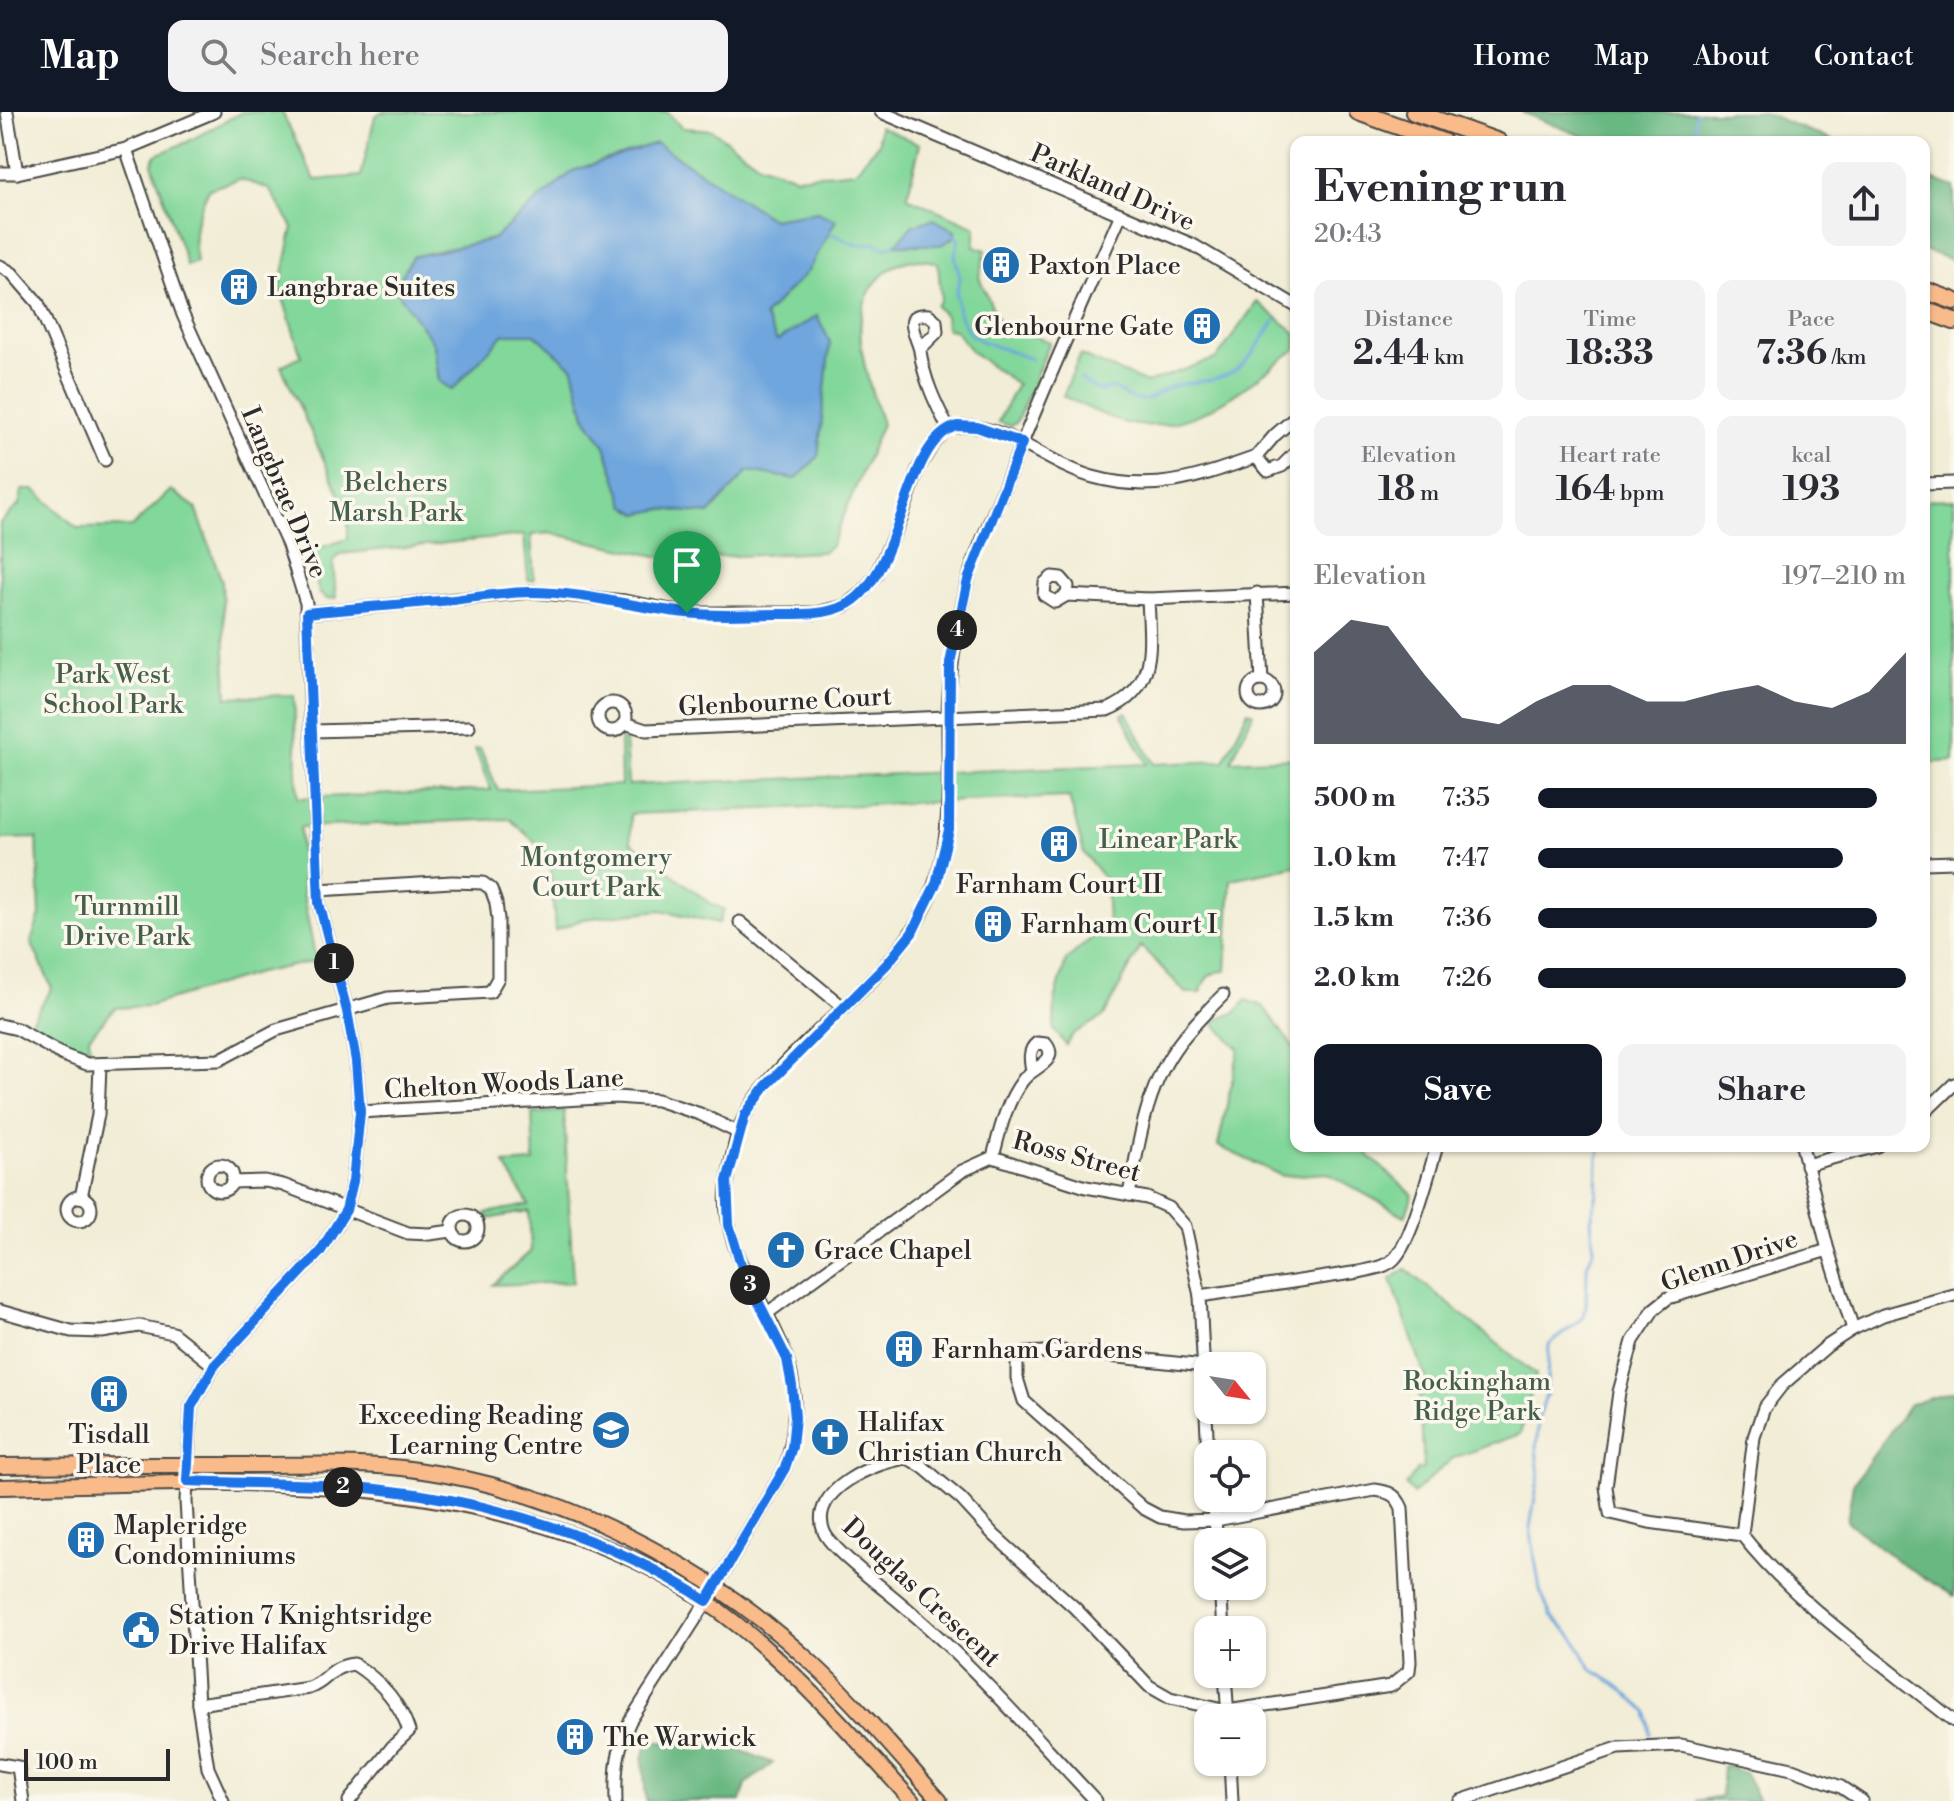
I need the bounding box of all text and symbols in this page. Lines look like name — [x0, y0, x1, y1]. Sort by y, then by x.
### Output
search box — [168, 20, 728, 92]
text: Map — [40, 33, 120, 80]
icon: search — [196, 34, 240, 78]
text: Search here — [260, 37, 420, 75]
text: Home — [1474, 39, 1550, 74]
text: Map — [1594, 39, 1649, 74]
text: About — [1693, 39, 1770, 74]
text: Contact — [1814, 39, 1914, 74]
street label: Parkland Drive — [1025, 137, 1200, 238]
text: Evening run — [1314, 160, 1567, 215]
button: share — [1822, 162, 1906, 246]
text: 20:43 — [1314, 218, 1382, 250]
building icon: Paxton Place — [980, 244, 1022, 286]
place label: Paxton Place — [1029, 250, 1181, 282]
building icon: Langbrae Suites — [218, 266, 260, 308]
place label: Langbrae Suites — [267, 272, 455, 304]
building icon: Glenbourne Gate — [1181, 305, 1223, 347]
text: Distance — [1364, 306, 1453, 333]
text: Time — [1584, 306, 1636, 333]
text: Pace — [1788, 306, 1835, 333]
place label: Glenbourne Gate — [974, 311, 1174, 343]
text: 2.44 — [1353, 333, 1429, 375]
text: 18:33 — [1566, 333, 1654, 375]
text: 7:36 — [1756, 333, 1827, 375]
text: km — [1429, 344, 1465, 371]
text: /km — [1827, 344, 1867, 371]
street label: Langbrae Drive — [234, 402, 335, 583]
text: Elevation — [1361, 442, 1456, 469]
text: Heart rate — [1559, 442, 1661, 469]
text: kcal — [1791, 442, 1831, 469]
park label: Belchers Marsh Park — [329, 467, 464, 529]
text: 18 — [1378, 469, 1415, 511]
text: 164 — [1555, 469, 1615, 511]
text: 193 — [1782, 469, 1840, 511]
text: m — [1415, 480, 1439, 507]
text: bpm — [1615, 480, 1665, 507]
pin — [653, 531, 721, 613]
icon: arrive — [665, 543, 709, 587]
text: Elevation — [1314, 560, 1427, 592]
text: 197–210 m — [1782, 560, 1906, 592]
pin: 4 — [937, 610, 977, 650]
text: 4 — [950, 616, 964, 643]
park label: Park West School Park — [43, 659, 184, 721]
street label: Glenbourne Court — [677, 680, 893, 724]
text: 500 m — [1314, 782, 1396, 814]
text: 7:35 — [1442, 782, 1490, 814]
building icon: Farnham Court II — [1038, 823, 1080, 865]
park label: Linear Park — [1099, 824, 1239, 856]
park label: Montgomery Court Park — [520, 842, 672, 904]
text: 1.0 km — [1314, 842, 1397, 874]
text: 7:47 — [1442, 842, 1489, 874]
place label: Farnham Court II — [956, 869, 1162, 901]
park label: Turnmill Drive Park — [64, 891, 191, 953]
text: 1.5 km — [1314, 902, 1394, 934]
text: 7:36 — [1442, 902, 1491, 934]
building icon: Farnham Court I — [972, 903, 1014, 945]
place label: Farnham Court I — [1021, 909, 1217, 941]
pin: 1 — [314, 943, 354, 983]
text: 1 — [329, 949, 339, 976]
text: 2.0 km — [1314, 962, 1400, 994]
text: 7:26 — [1442, 962, 1492, 994]
button: Save — [1314, 1044, 1602, 1136]
button: Share — [1618, 1044, 1906, 1136]
street label: Chelton Woods Lane — [383, 1062, 625, 1106]
street label: Ross Street — [1009, 1125, 1144, 1189]
street label: Glenn Drive — [1657, 1223, 1802, 1299]
church icon: Grace Chapel — [765, 1229, 807, 1271]
place label: Grace Chapel — [814, 1235, 972, 1267]
pin: 3 — [730, 1265, 770, 1305]
text: 3 — [743, 1271, 757, 1298]
building icon: Farnham Gardens — [883, 1328, 925, 1370]
place label: Farnham Gardens — [932, 1334, 1143, 1366]
north arrow — [1194, 1352, 1266, 1424]
map controls — [1194, 1352, 1266, 1776]
park label: Rockingham Ridge Park — [1403, 1366, 1551, 1428]
building icon: Tisdall Place — [88, 1373, 130, 1415]
place label: Exceeding Reading Learning Centre — [359, 1400, 584, 1462]
place label: Halifax Christian Church — [858, 1407, 1063, 1469]
school or university icon: Exceeding Reading Learning Centre — [590, 1409, 632, 1451]
church icon: Halifax Christian Church — [809, 1416, 851, 1458]
place label: Tisdall Place — [68, 1419, 150, 1481]
button: locate — [1194, 1440, 1266, 1512]
pin: 2 — [323, 1467, 363, 1507]
text: 2 — [336, 1473, 350, 1500]
place label: Mapleridge Condominiums — [114, 1510, 296, 1572]
street label: Douglas Crescent — [835, 1511, 1007, 1674]
building icon: Mapleridge Condominiums — [65, 1519, 107, 1561]
button: layers — [1194, 1528, 1266, 1600]
place label: Station 7 Knightsridge Drive Halifax — [169, 1600, 432, 1662]
public building icon: Station 7 Knightsridge Drive Halifax — [120, 1609, 162, 1651]
button: + — [1194, 1616, 1266, 1688]
button: − — [1194, 1704, 1266, 1776]
building icon: The Warwick — [554, 1716, 596, 1758]
place label: The Warwick — [603, 1722, 757, 1754]
scale bar — [24, 1745, 170, 1781]
text: 100 m — [36, 1749, 98, 1776]

